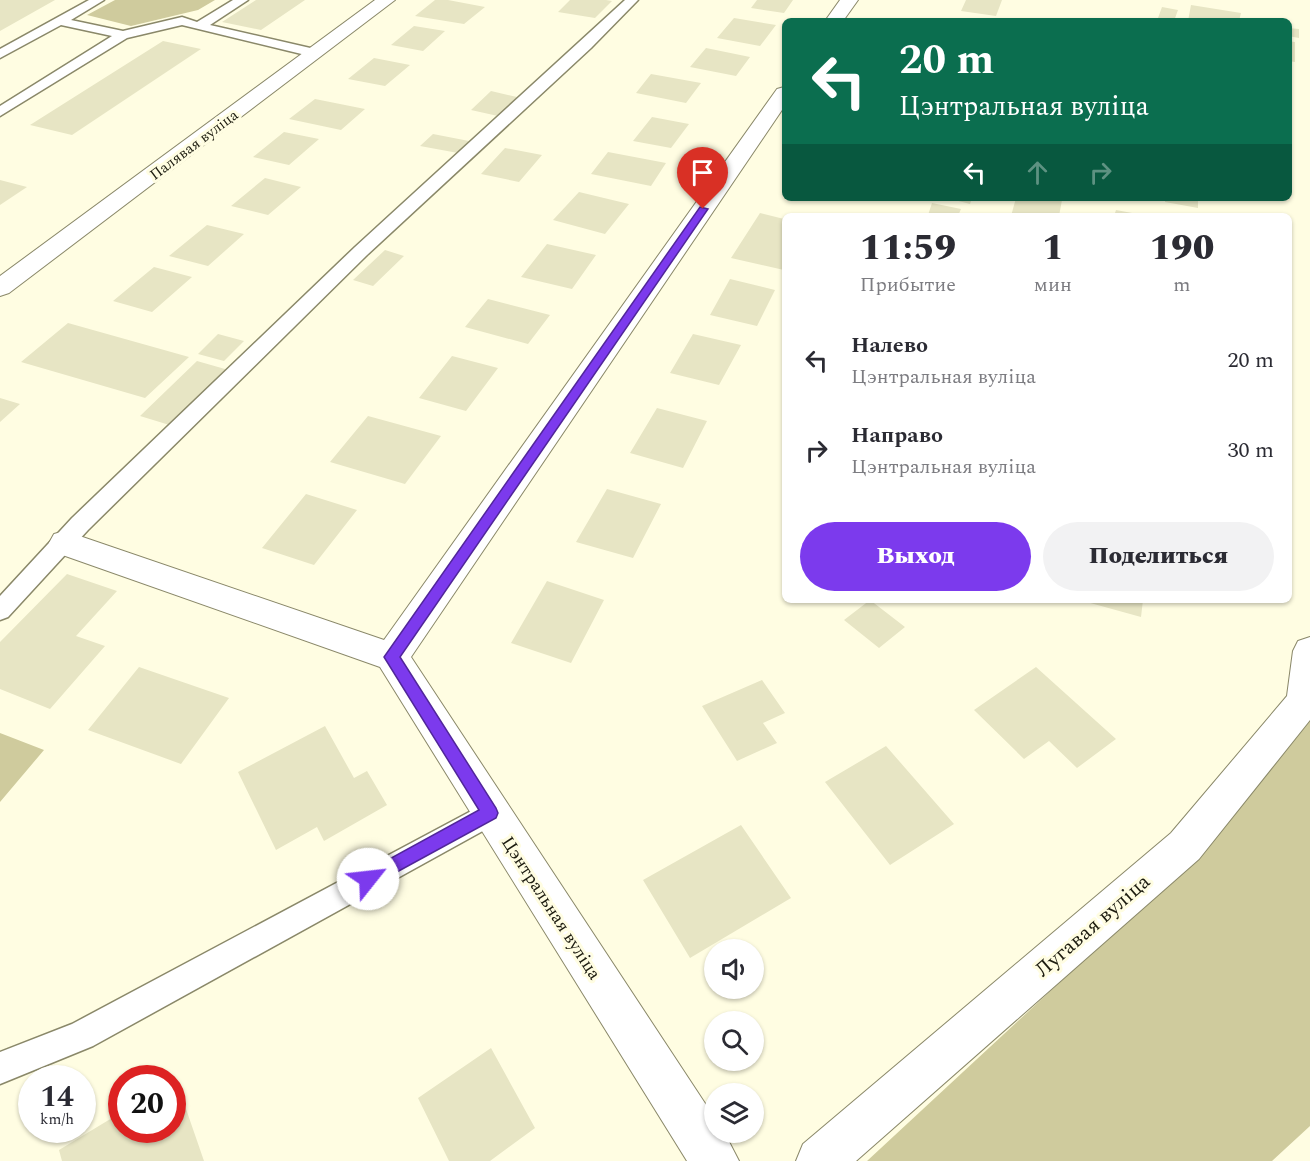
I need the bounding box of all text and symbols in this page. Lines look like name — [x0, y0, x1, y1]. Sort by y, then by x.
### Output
text: 20 m — [899, 29, 994, 92]
icon: left — [800, 42, 878, 120]
text: Цэнтральная вуліца — [899, 86, 1149, 128]
street label: Палявая вуліца — [145, 104, 244, 186]
pin — [677, 147, 728, 209]
icon: arrive — [686, 156, 719, 189]
icon: left — [958, 156, 991, 189]
icon: ahead — [1021, 156, 1054, 189]
icon: right — [1084, 156, 1117, 189]
text: 11:59 — [860, 221, 956, 276]
text: 1 — [1042, 221, 1064, 276]
text: 190 — [1150, 221, 1214, 276]
text: Прибытие — [860, 270, 956, 300]
text: мин — [1034, 270, 1072, 300]
text: m — [1173, 270, 1191, 300]
text: Налево — [851, 329, 928, 362]
icon: left — [800, 344, 833, 377]
text: 20 m — [1228, 344, 1274, 377]
text: Цэнтральная вуліца — [851, 362, 1036, 392]
text: Направо — [851, 419, 943, 452]
icon: right — [800, 434, 833, 467]
text: 30 m — [1228, 434, 1274, 467]
text: Цэнтральная вуліца — [851, 452, 1036, 482]
button: Выход — [800, 522, 1031, 591]
button: Поделиться — [1043, 522, 1274, 591]
street label: Цэнтральная вуліца — [494, 831, 608, 985]
position arrow — [336, 847, 400, 911]
street label: Лугавая вуліца — [1028, 866, 1158, 985]
map controls — [704, 939, 764, 1143]
button: sound — [704, 939, 764, 999]
button: search — [704, 1011, 764, 1071]
speed limit sign: 20 — [108, 1065, 186, 1143]
text: 14 — [40, 1074, 74, 1120]
button: layers — [704, 1083, 764, 1143]
text: km/h — [40, 1108, 74, 1131]

